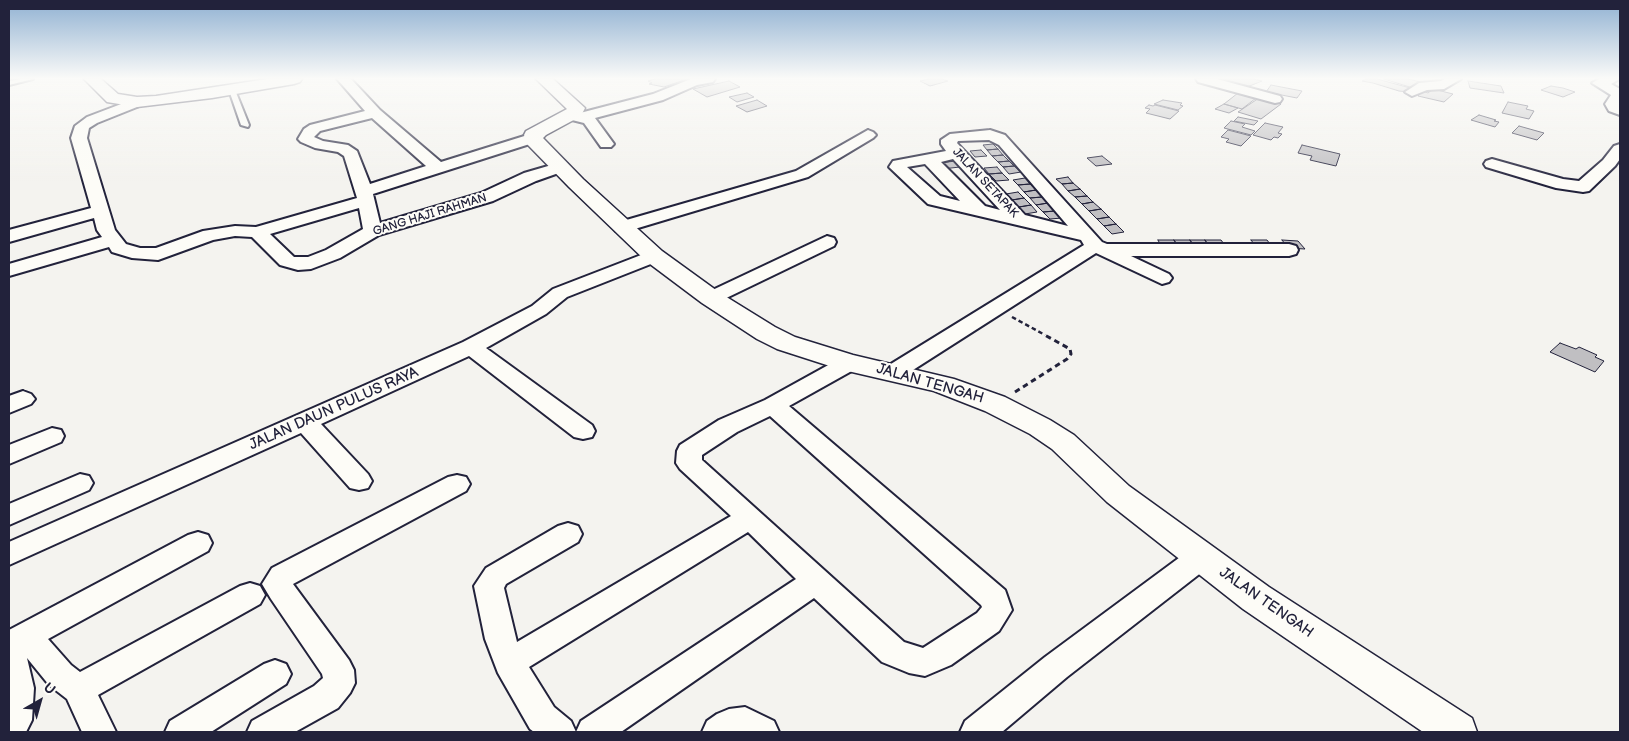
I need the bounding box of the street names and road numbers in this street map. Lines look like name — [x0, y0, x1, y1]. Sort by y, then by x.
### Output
street label: JALAN SETAPAK — [949, 145, 1021, 221]
street label: GANG HAJI RAHMAN — [371, 191, 489, 239]
street label: JALAN TENGAH — [874, 360, 986, 408]
street label: JALAN DAUN PULUS RAYA — [247, 364, 421, 454]
street label: JALAN TENGAH — [1215, 564, 1317, 642]

